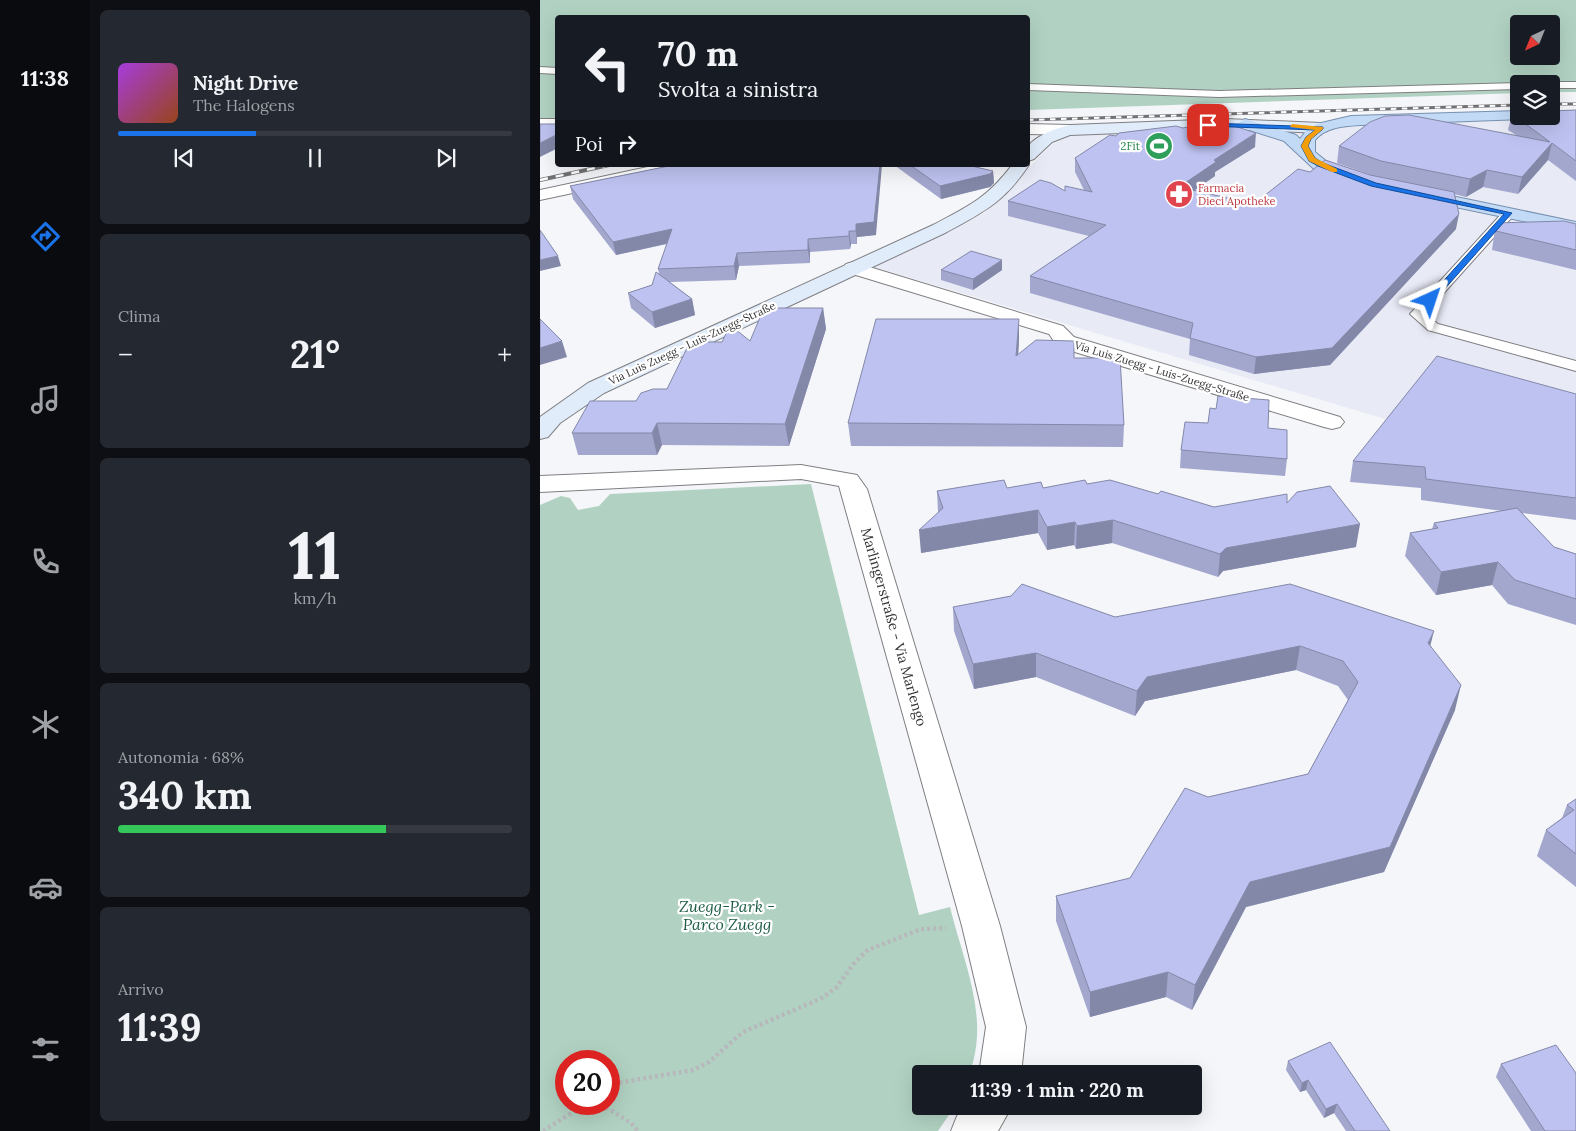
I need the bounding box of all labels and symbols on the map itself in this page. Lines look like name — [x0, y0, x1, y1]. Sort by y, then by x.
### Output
north arrow — [1510, 15, 1560, 65]
pin — [1187, 104, 1229, 146]
sports icon: 2Fit — [1144, 131, 1174, 161]
place label: 2Fit — [1121, 139, 1141, 153]
pharmacy icon: Farmacia Dieci Apotheke — [1164, 179, 1194, 209]
place label: Farmacia Dieci Apotheke — [1198, 181, 1276, 208]
position arrow — [1403, 273, 1455, 325]
street label: Via Luis Zuegg - Luis-Zuegg-Straße — [606, 298, 778, 388]
street label: Via Luis Zuegg - Luis-Zuegg-Straße — [1072, 337, 1251, 404]
street label: Marlingerstraße - Via Marlengo — [857, 526, 931, 728]
park label: Zuegg-Park - Parco Zuegg — [679, 896, 775, 934]
speed limit sign: 20 — [555, 1050, 620, 1115]

